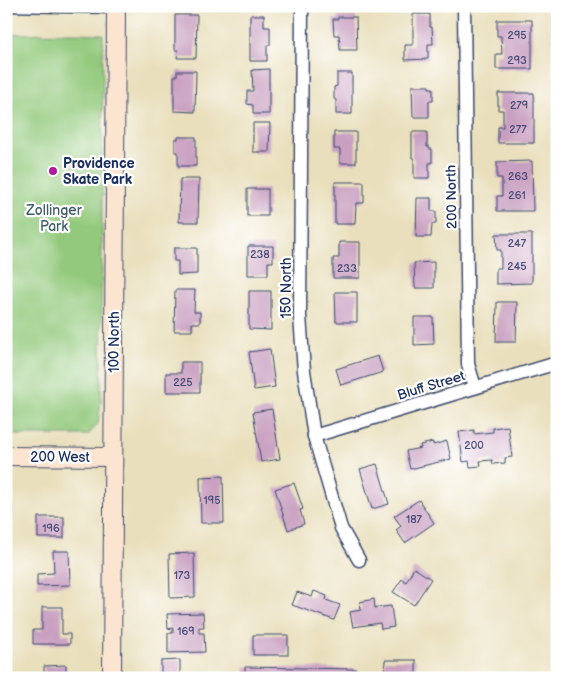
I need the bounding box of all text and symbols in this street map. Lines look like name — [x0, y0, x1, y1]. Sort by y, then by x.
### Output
house number: 295 — [507, 29, 527, 42]
house number: 293 — [507, 54, 527, 67]
house number: 279 — [510, 99, 528, 112]
house number: 277 — [509, 123, 527, 136]
place label: Providence Skate Park — [63, 155, 135, 188]
street label: 200 North — [442, 164, 461, 229]
marker: Providence Skate Park — [47, 165, 59, 177]
house number: 263 — [508, 170, 528, 183]
house number: 261 — [508, 189, 526, 202]
park label: Zollinger Park — [25, 202, 83, 235]
house number: 247 — [508, 237, 527, 250]
house number: 238 — [250, 248, 270, 261]
street label: 150 North — [278, 257, 295, 319]
house number: 245 — [507, 260, 527, 273]
house number: 233 — [337, 262, 357, 275]
street label: 100 North — [106, 311, 123, 373]
street label: Bluff Street — [395, 367, 468, 404]
house number: 225 — [173, 376, 193, 389]
house number: 200 — [464, 439, 484, 452]
street label: 200 West — [30, 449, 90, 466]
house number: 195 — [204, 494, 220, 507]
house number: 187 — [406, 513, 423, 526]
house number: 196 — [42, 522, 60, 535]
house number: 173 — [174, 569, 190, 582]
house number: 169 — [177, 625, 195, 638]

